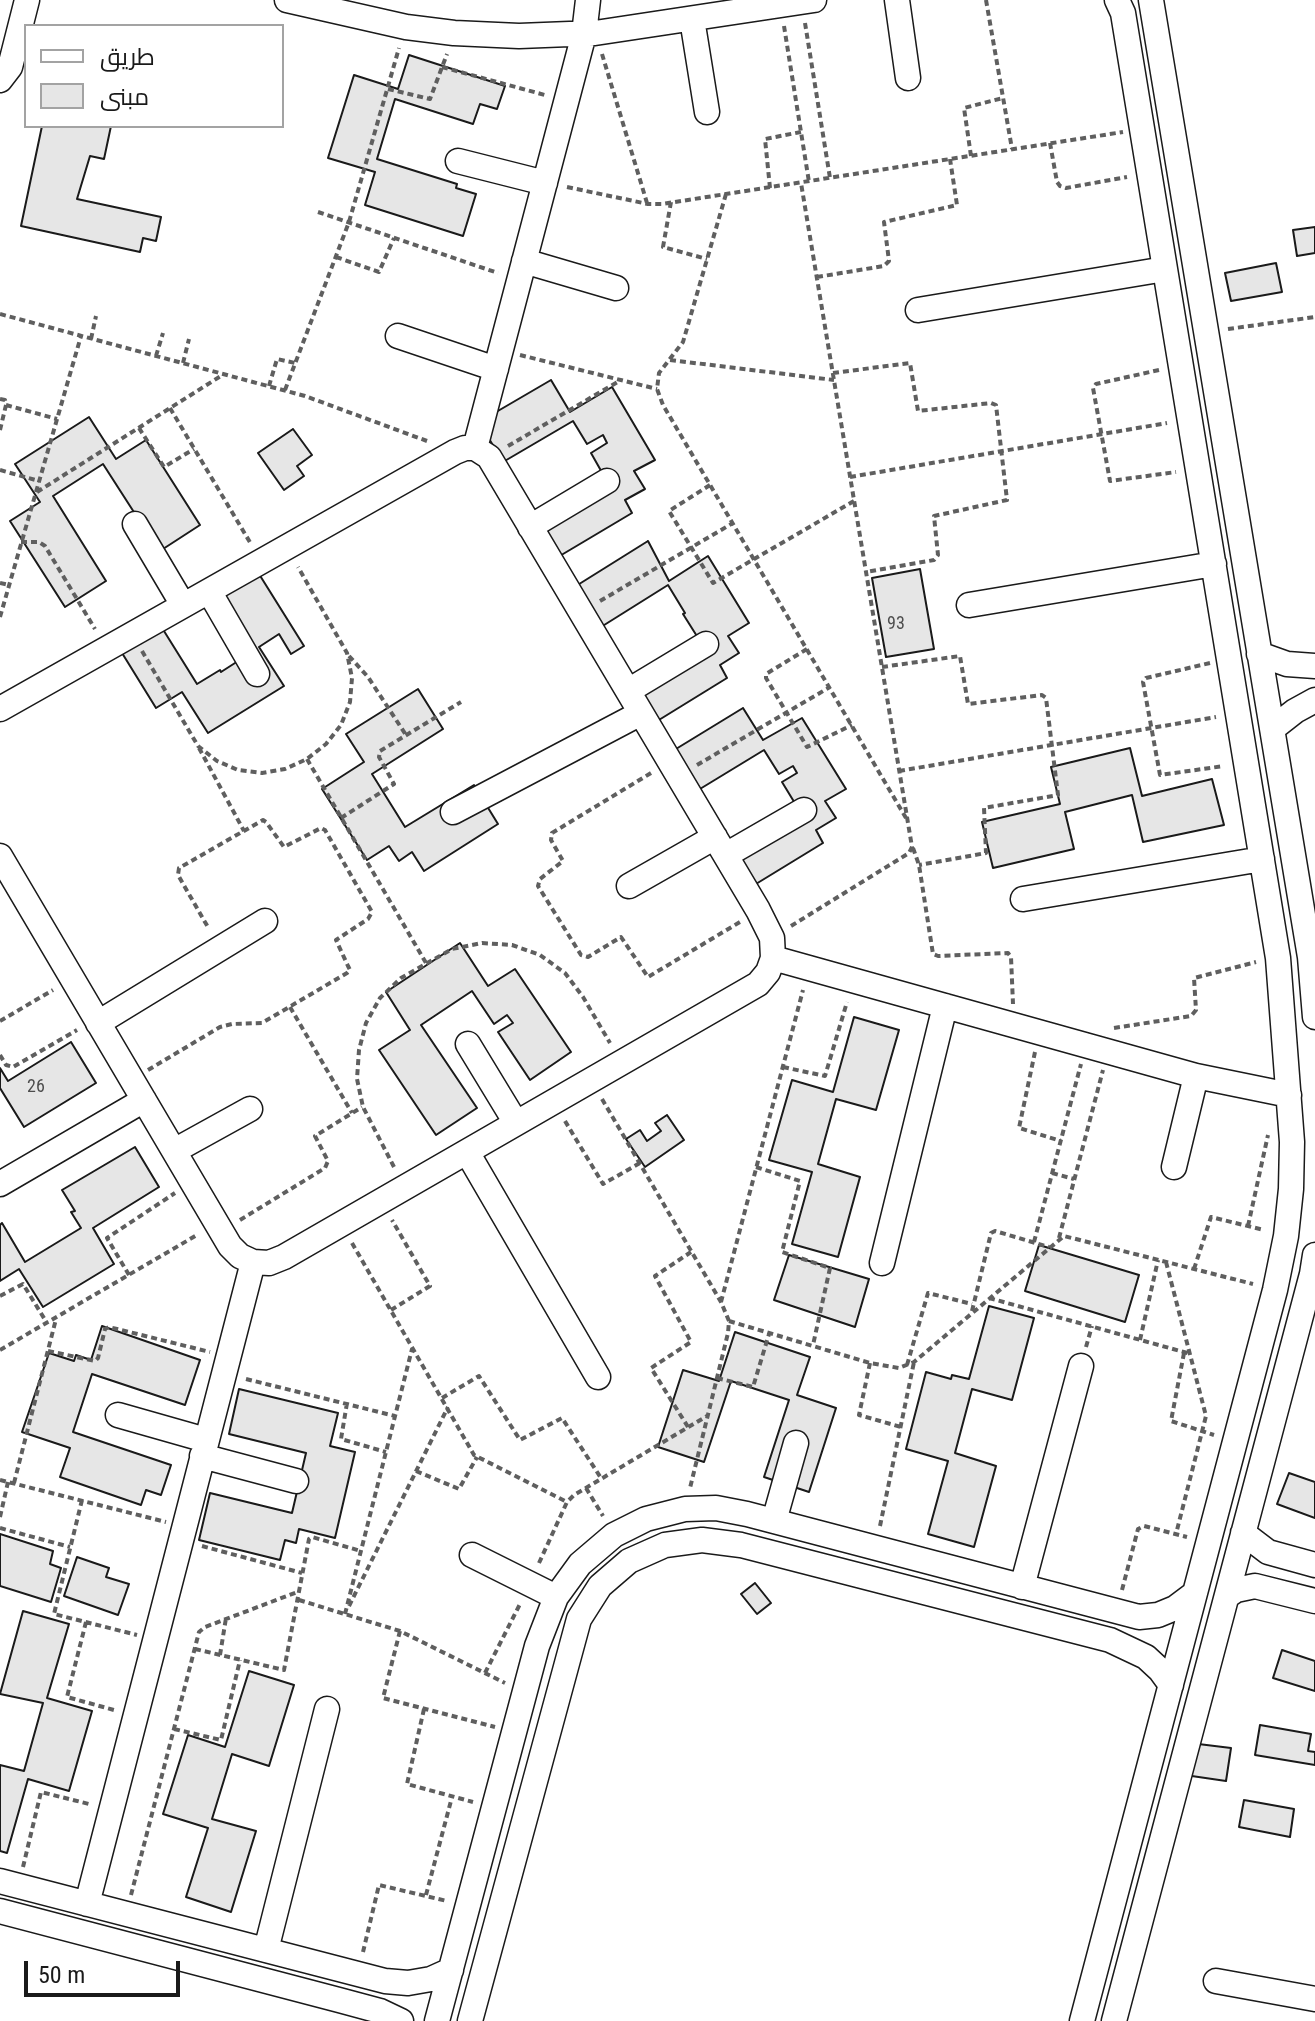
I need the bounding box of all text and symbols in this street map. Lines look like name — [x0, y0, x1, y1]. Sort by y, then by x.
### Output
legend — [24, 24, 284, 128]
text: طريق — [100, 43, 155, 71]
text: مبنى — [100, 83, 149, 111]
house number: 93 — [887, 613, 905, 635]
house number: 26 — [27, 1076, 45, 1098]
scale bar — [28, 1945, 184, 1995]
text: 50 m — [38, 1961, 85, 1989]

